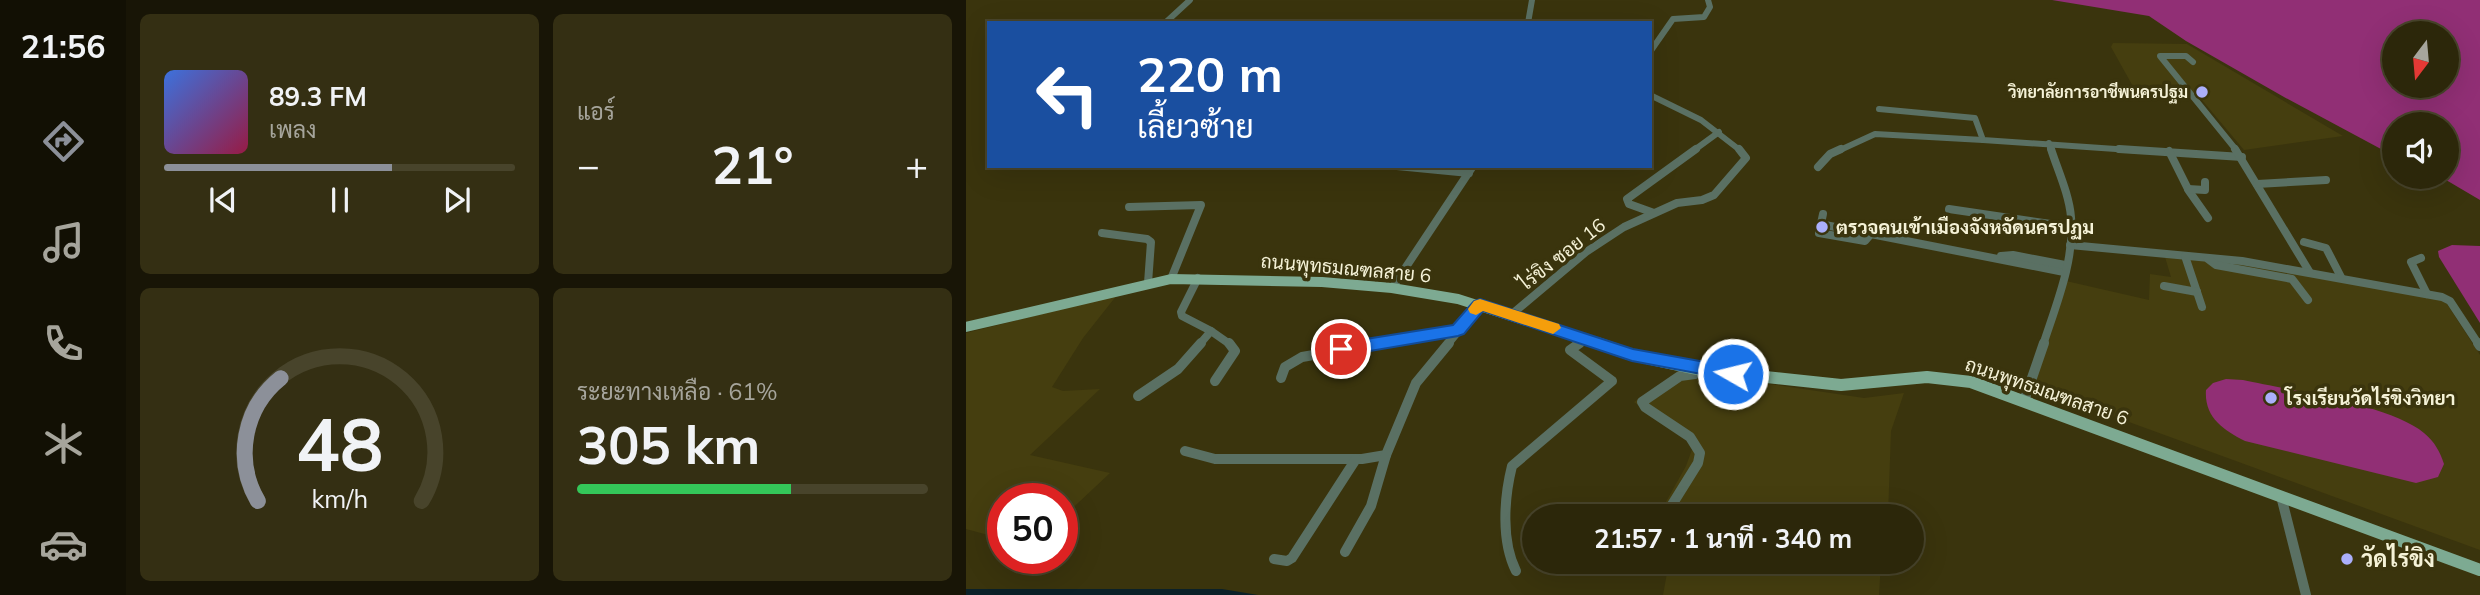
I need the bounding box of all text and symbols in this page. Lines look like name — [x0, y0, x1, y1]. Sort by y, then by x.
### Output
north arrow — [2382, 21, 2459, 98]
map controls — [2382, 21, 2459, 189]
text: 21:56 — [21, 26, 105, 66]
text: 220 m — [1137, 43, 1283, 104]
icon: left — [1022, 49, 1113, 140]
text: 89.3 FM — [269, 80, 367, 113]
place label: วิทยาลัยการอาชีพนครปฐม — [2007, 82, 2188, 104]
marker: วิทยาลัยการอาชีพนครปฐม — [2194, 84, 2210, 100]
text: แอร์ — [577, 97, 615, 126]
text: เลี้ยวซ้าย — [1137, 106, 1254, 146]
button: sound — [2382, 112, 2459, 189]
text: เพลง — [269, 115, 316, 144]
icon: directions — [39, 117, 88, 166]
text: 21° — [711, 132, 794, 197]
text: − — [577, 141, 600, 189]
text: + — [905, 141, 928, 189]
icon: previous — [204, 181, 242, 219]
icon: pause — [321, 181, 359, 219]
icon: next — [438, 181, 476, 219]
street label: ไร่ขิง ซอย 16 — [1512, 213, 1610, 296]
place label: ตรวจคนเข้าเมืองจังหจัดนครปฏม — [1836, 215, 2094, 240]
icon: music — [39, 218, 88, 267]
marker: ตรวจคนเข้าเมืองจังหจัดนครปฏม — [1814, 219, 1830, 235]
street label: ถนนพุทธมณฑลสาย 6 — [1260, 249, 1432, 288]
icon: phone — [39, 319, 88, 368]
pin — [1311, 319, 1371, 379]
icon: arrive — [1322, 330, 1360, 368]
position arrow — [1696, 337, 1770, 411]
street label: ถนนพุทธมณฑลสาย 6 — [1962, 352, 2132, 431]
text: ระยะทางเหลือ · 61% — [577, 377, 778, 406]
place label: โรงเรียนวัดไร่ขิงวิทยา — [2284, 386, 2455, 410]
marker: โรงเรียนวัดไร่ขิงวิทยา — [2263, 390, 2279, 406]
text: 48 — [296, 398, 383, 489]
text: 305 km — [577, 412, 760, 477]
icon: climate — [39, 419, 88, 468]
text: km/h — [311, 482, 368, 513]
speed limit sign: 50 — [987, 483, 1078, 574]
icon: car — [39, 520, 88, 569]
text: 21:57 · 1 นาที · 340 m — [1594, 522, 1852, 555]
place label: วัดไร่ขิง — [2361, 543, 2435, 573]
marker: วัดไร่ขิง — [2339, 551, 2355, 567]

